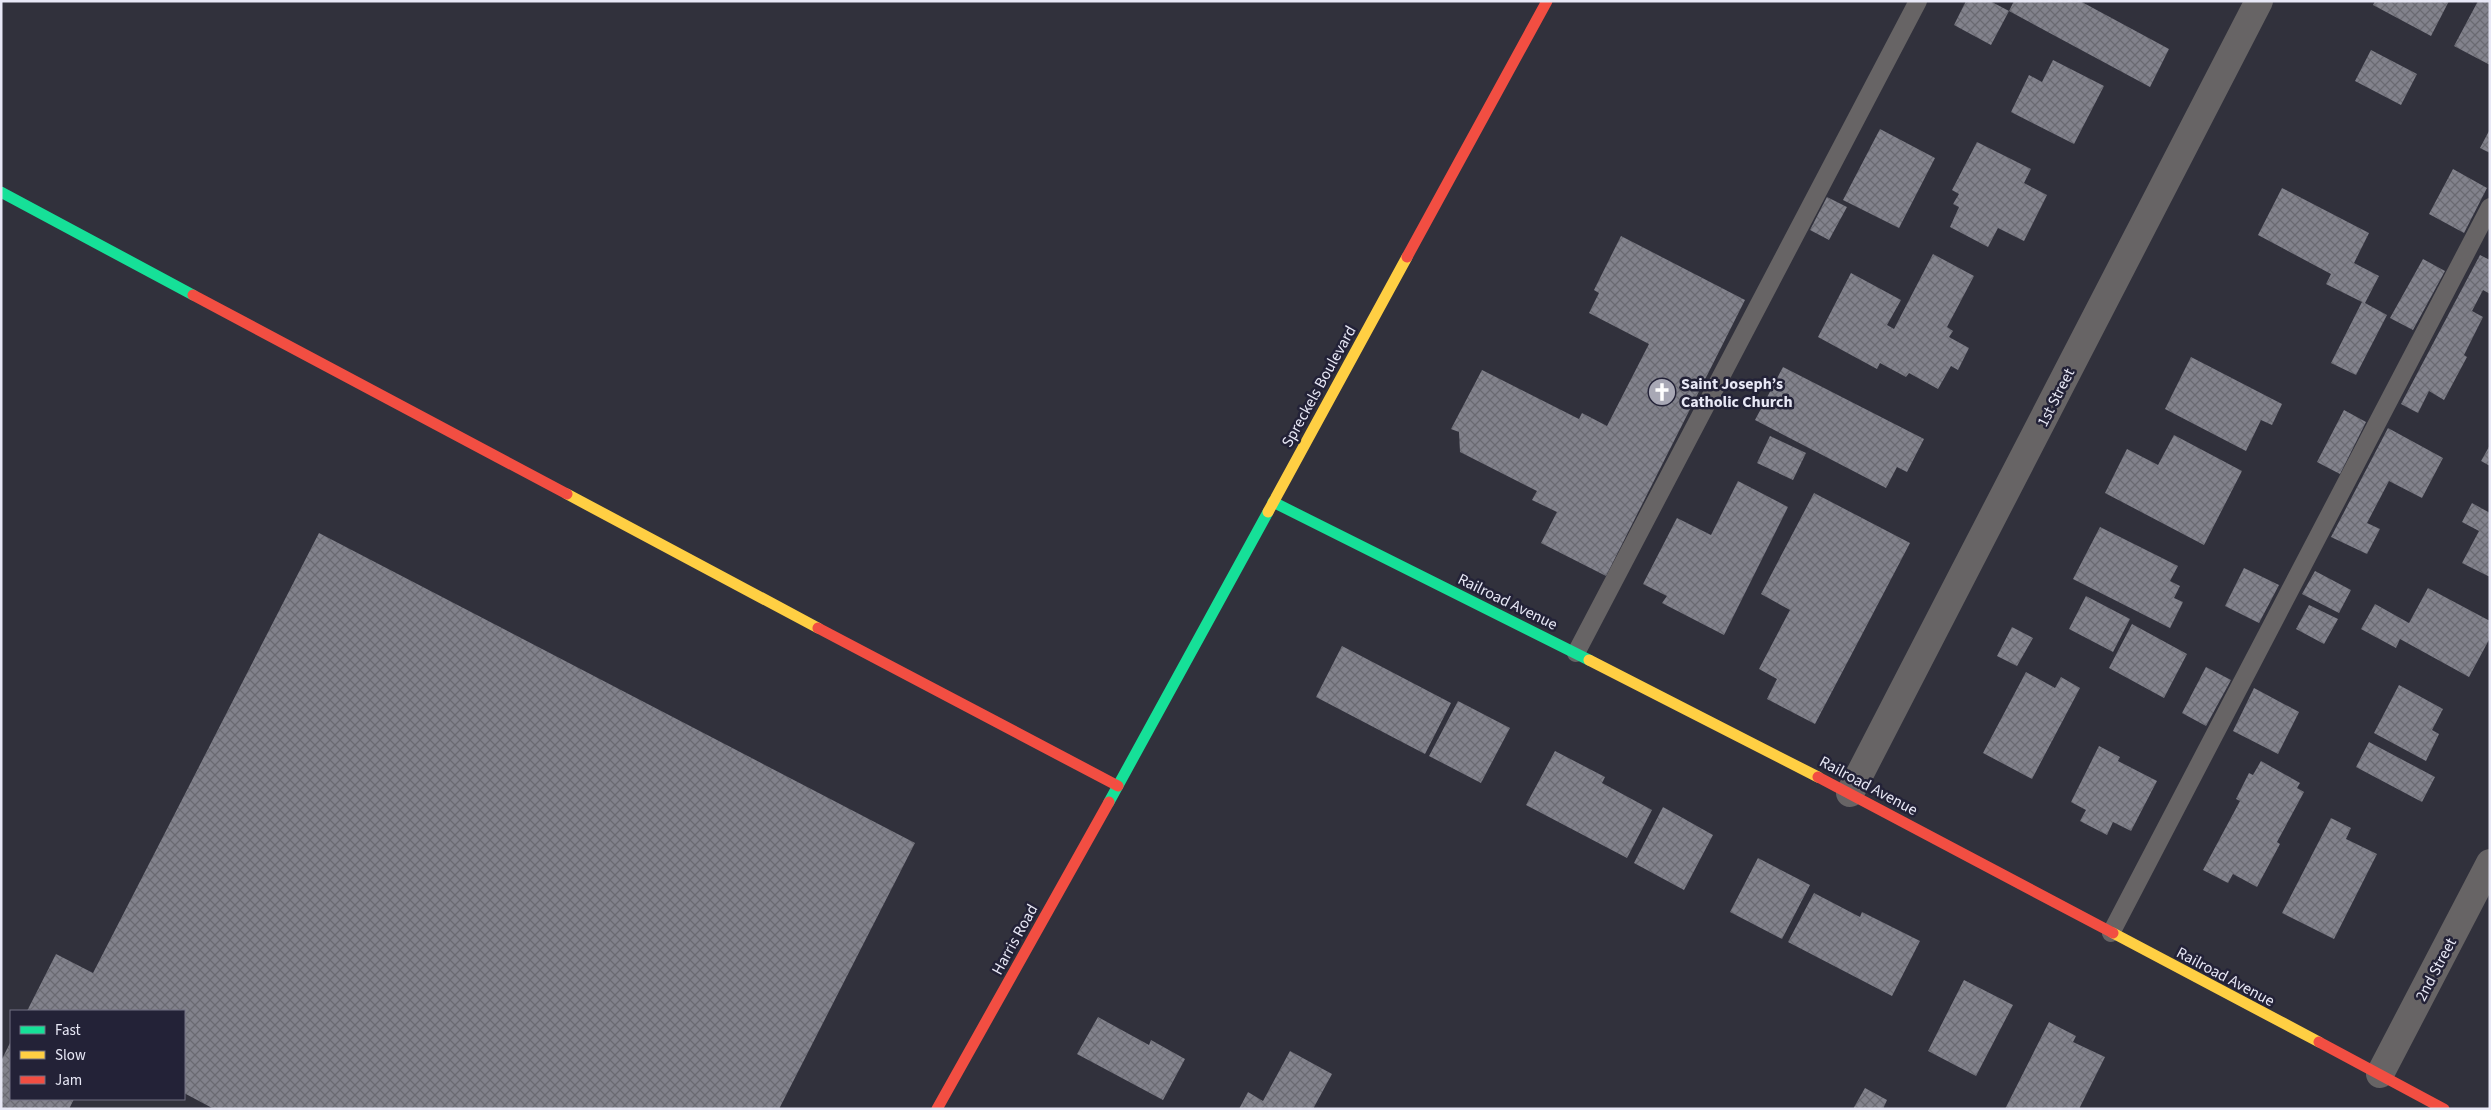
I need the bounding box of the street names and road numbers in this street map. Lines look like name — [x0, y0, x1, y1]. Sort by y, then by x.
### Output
street label: Spreckels Boulevard — [1276, 322, 1361, 451]
street label: 1st Street — [2032, 364, 2080, 431]
street label: Railroad Avenue — [1454, 568, 1561, 636]
street label: Railroad Avenue — [1815, 751, 1922, 821]
street label: Harris Road — [986, 900, 1043, 979]
street label: 2nd Street — [2410, 933, 2462, 1005]
street label: Railroad Avenue — [2172, 942, 2279, 1012]

